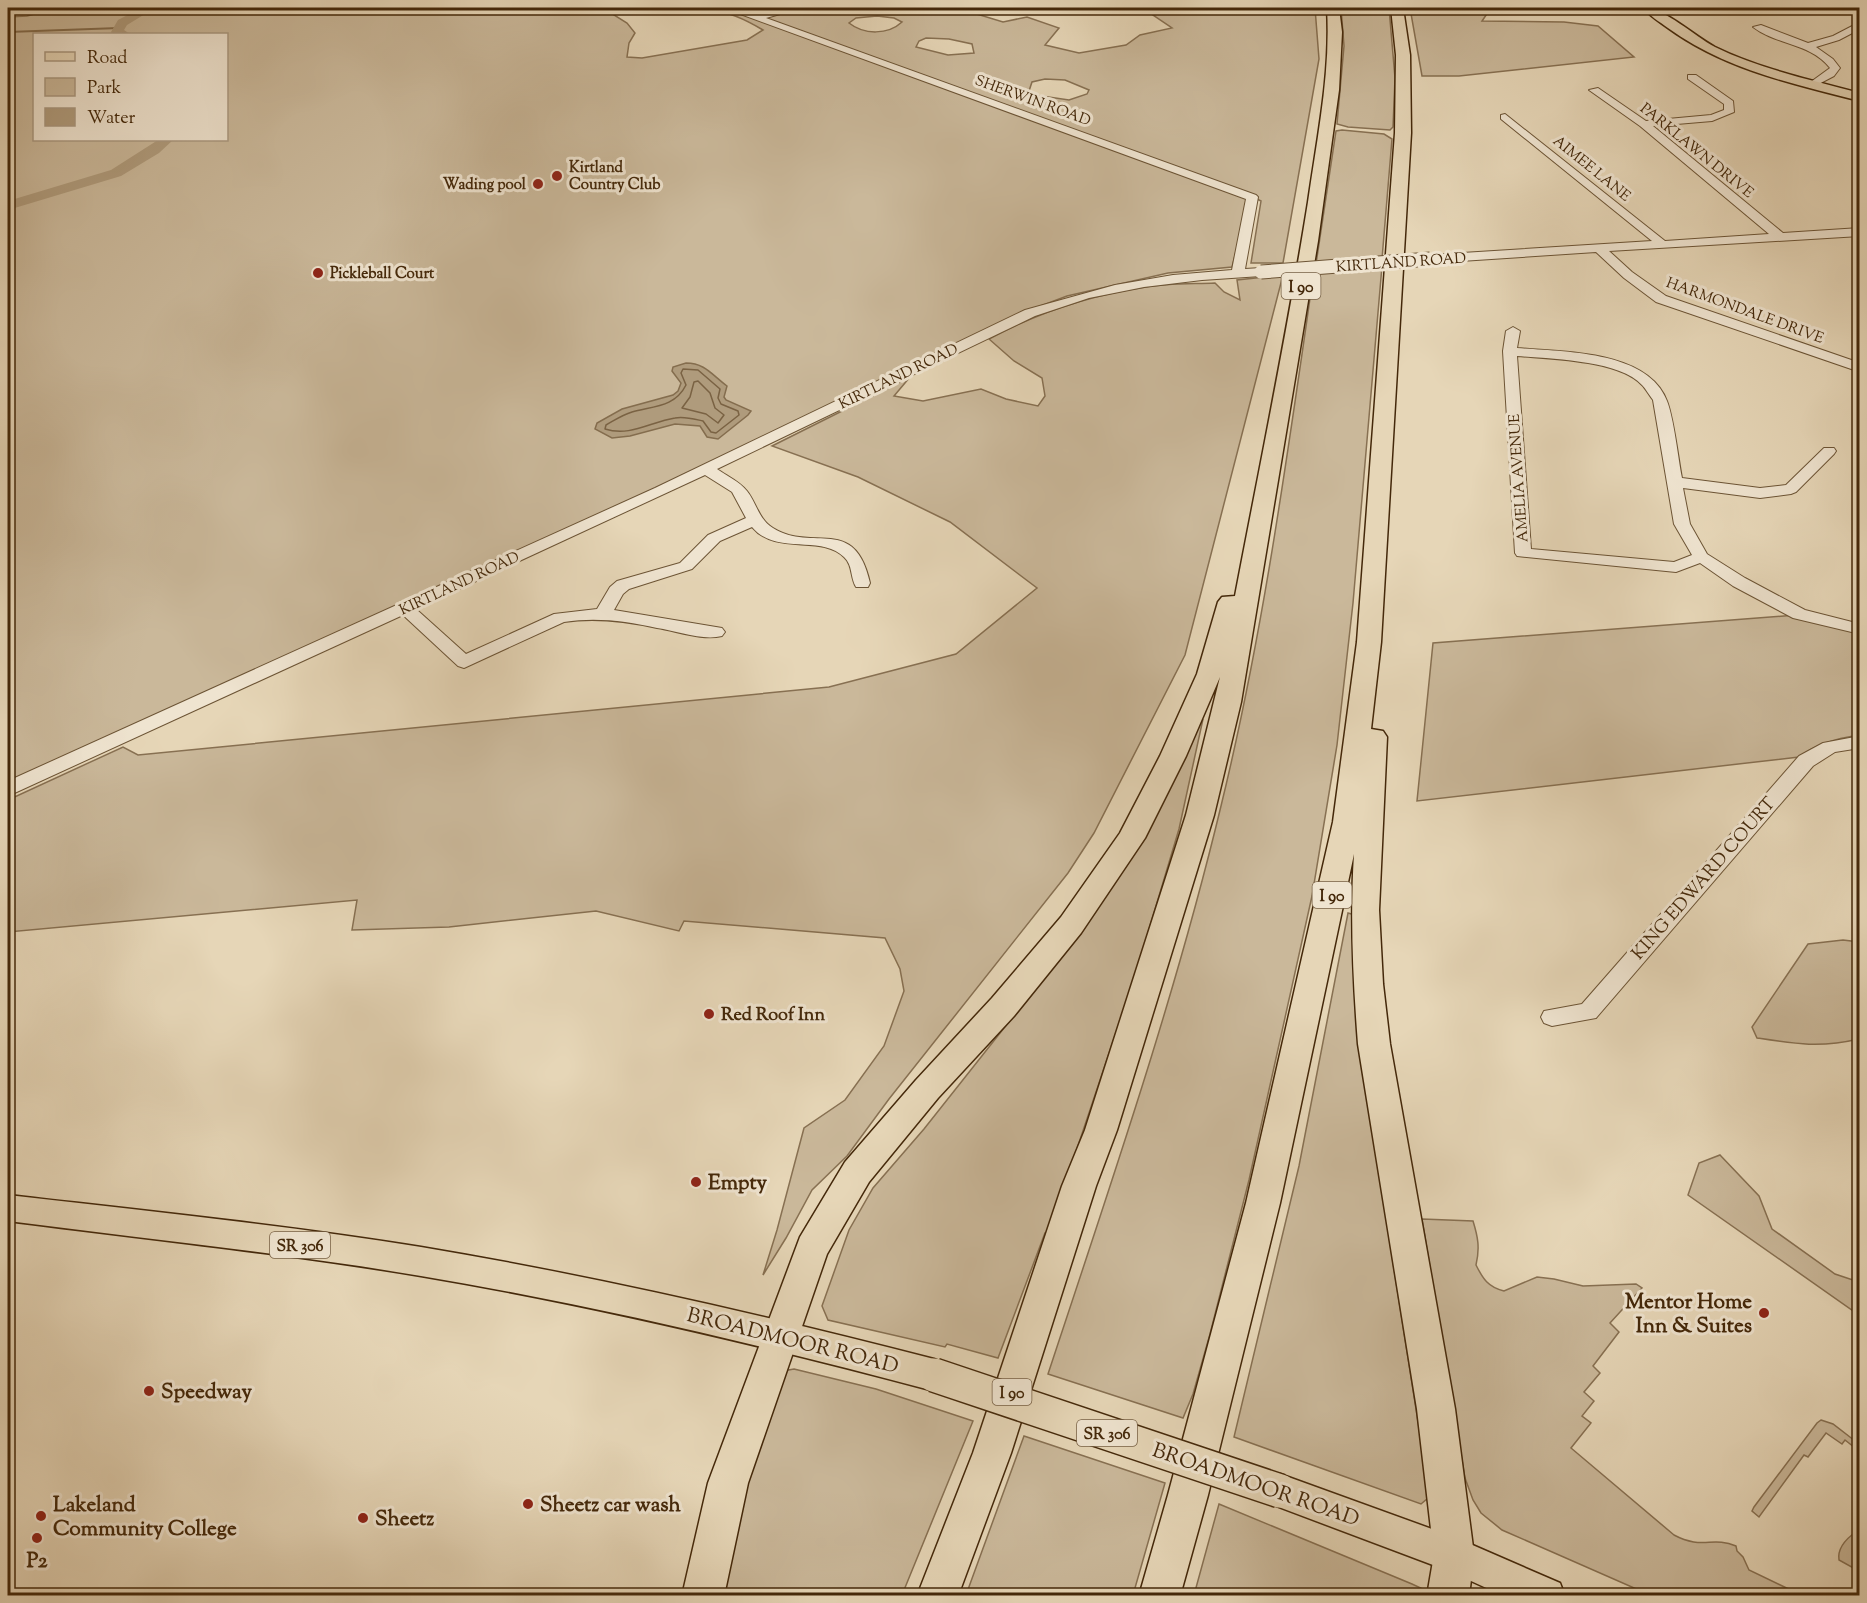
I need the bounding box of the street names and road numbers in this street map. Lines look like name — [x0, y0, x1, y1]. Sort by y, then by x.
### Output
street label: SHERWIN ROAD — [972, 71, 1094, 132]
street label: PARKLAWN DRIVE — [1635, 99, 1757, 204]
street label: AIMEE LANE — [1548, 131, 1634, 207]
street label: KIRTLAND ROAD — [1335, 248, 1467, 279]
road number: I 90 — [1282, 273, 1320, 299]
street label: HARMONDALE DRIVE — [1663, 273, 1826, 350]
street label: KIRTLAND ROAD — [835, 339, 962, 415]
street label: AMELIA AVENUE — [1505, 413, 1534, 543]
street label: KIRTLAND ROAD — [396, 547, 523, 621]
street label: KING EDWARD COURT — [1626, 792, 1783, 966]
road number: I 90 — [1312, 882, 1352, 908]
road number: SR 306 — [270, 1232, 330, 1258]
street label: BROADMOOR ROAD — [683, 1301, 902, 1383]
road number: I 90 — [992, 1379, 1032, 1405]
road number: SR 306 — [1077, 1420, 1137, 1446]
street label: BROADMOOR ROAD — [1148, 1436, 1363, 1535]

